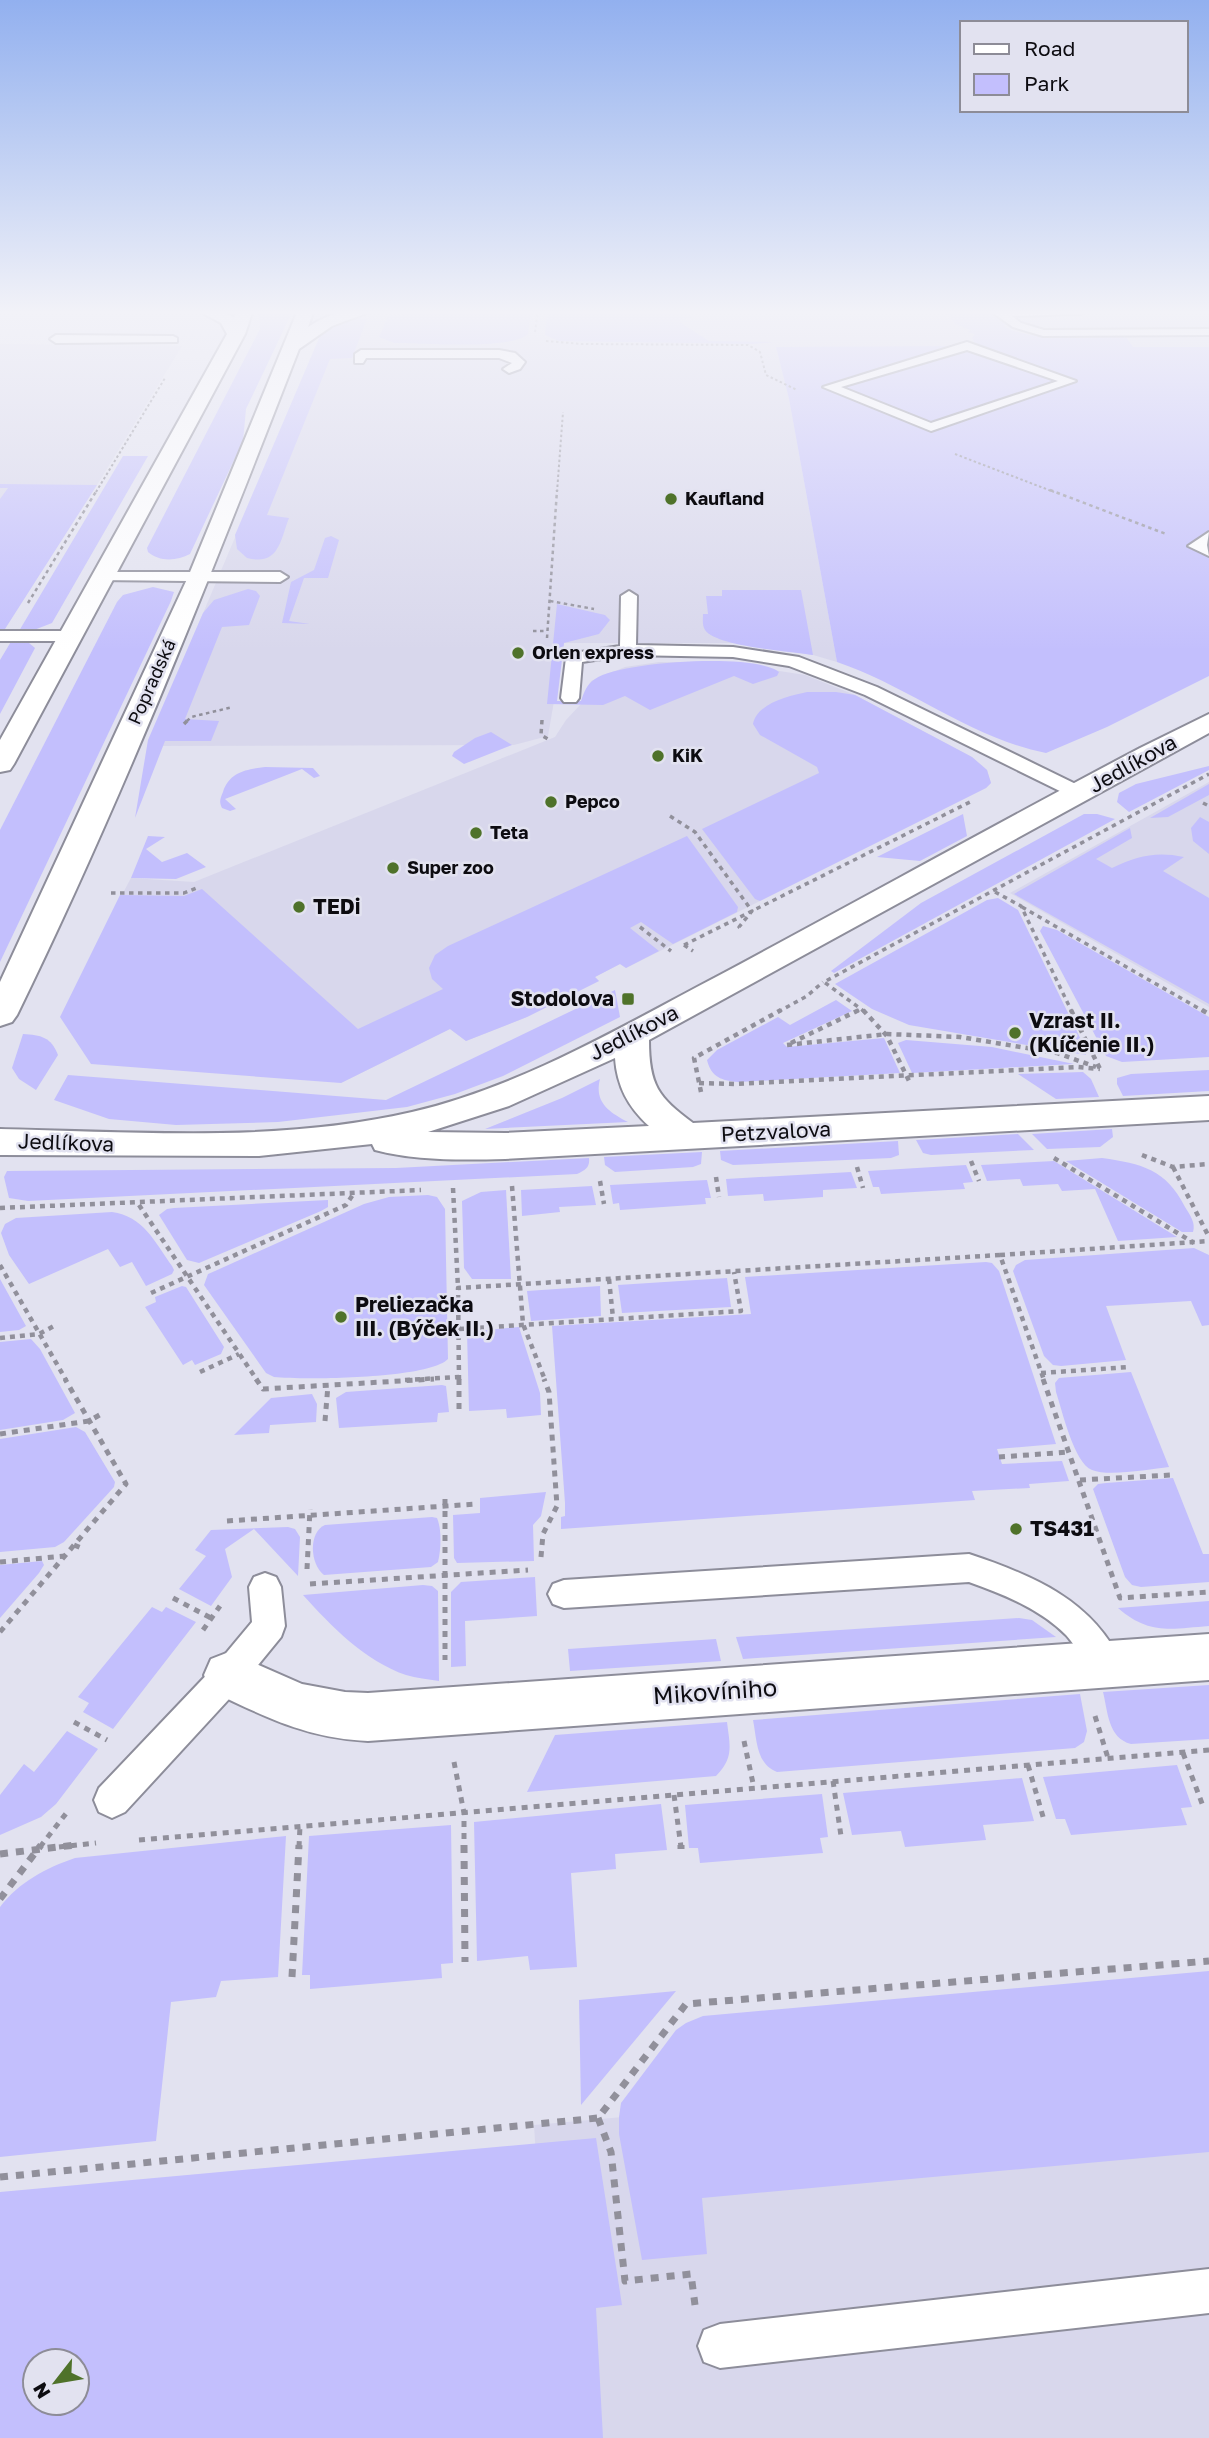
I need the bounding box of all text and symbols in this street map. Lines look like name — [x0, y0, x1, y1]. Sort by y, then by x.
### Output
legend — [960, 21, 1188, 112]
text: Road — [1024, 35, 1075, 61]
text: Park — [1024, 70, 1070, 96]
place label: Kaufland — [685, 487, 764, 509]
marker: Kaufland — [663, 491, 679, 507]
street label: Popradská — [122, 635, 180, 728]
place label: Orlen express — [532, 641, 654, 663]
marker: Orlen express — [510, 645, 526, 661]
street label: Jedlíkova — [1084, 728, 1181, 798]
place label: KiK — [672, 744, 703, 766]
marker: KiK — [650, 748, 666, 764]
place label: Pepco — [565, 790, 620, 812]
marker: Pepco — [543, 794, 559, 810]
place label: Teta — [490, 821, 528, 843]
marker: Teta — [468, 825, 484, 841]
place label: Super zoo — [407, 856, 494, 878]
marker: Super zoo — [385, 860, 401, 876]
place label: TEDi — [313, 893, 361, 919]
marker: TEDi — [291, 899, 307, 915]
place label: Stodolova — [510, 985, 614, 1011]
marker: Stodolova — [620, 991, 636, 1007]
street label: Jedlíkova — [585, 999, 682, 1066]
place label: Vzrast II. (Klíčenie II.) — [1029, 1007, 1154, 1057]
marker: Vzrast II. (Klíčenie II.) — [1007, 1025, 1023, 1041]
street label: Petzvalova — [720, 1115, 832, 1147]
street label: Jedlíkova — [18, 1127, 115, 1157]
place label: Preliezačka III. (Býček II.) — [355, 1291, 494, 1341]
marker: Preliezačka III. (Býček II.) — [333, 1309, 349, 1325]
place label: TS431 — [1030, 1515, 1094, 1541]
marker: TS431 — [1008, 1521, 1024, 1537]
street label: Mikovíniho — [652, 1672, 778, 1709]
north arrow — [21, 2347, 91, 2417]
text: N — [27, 2379, 55, 2403]

